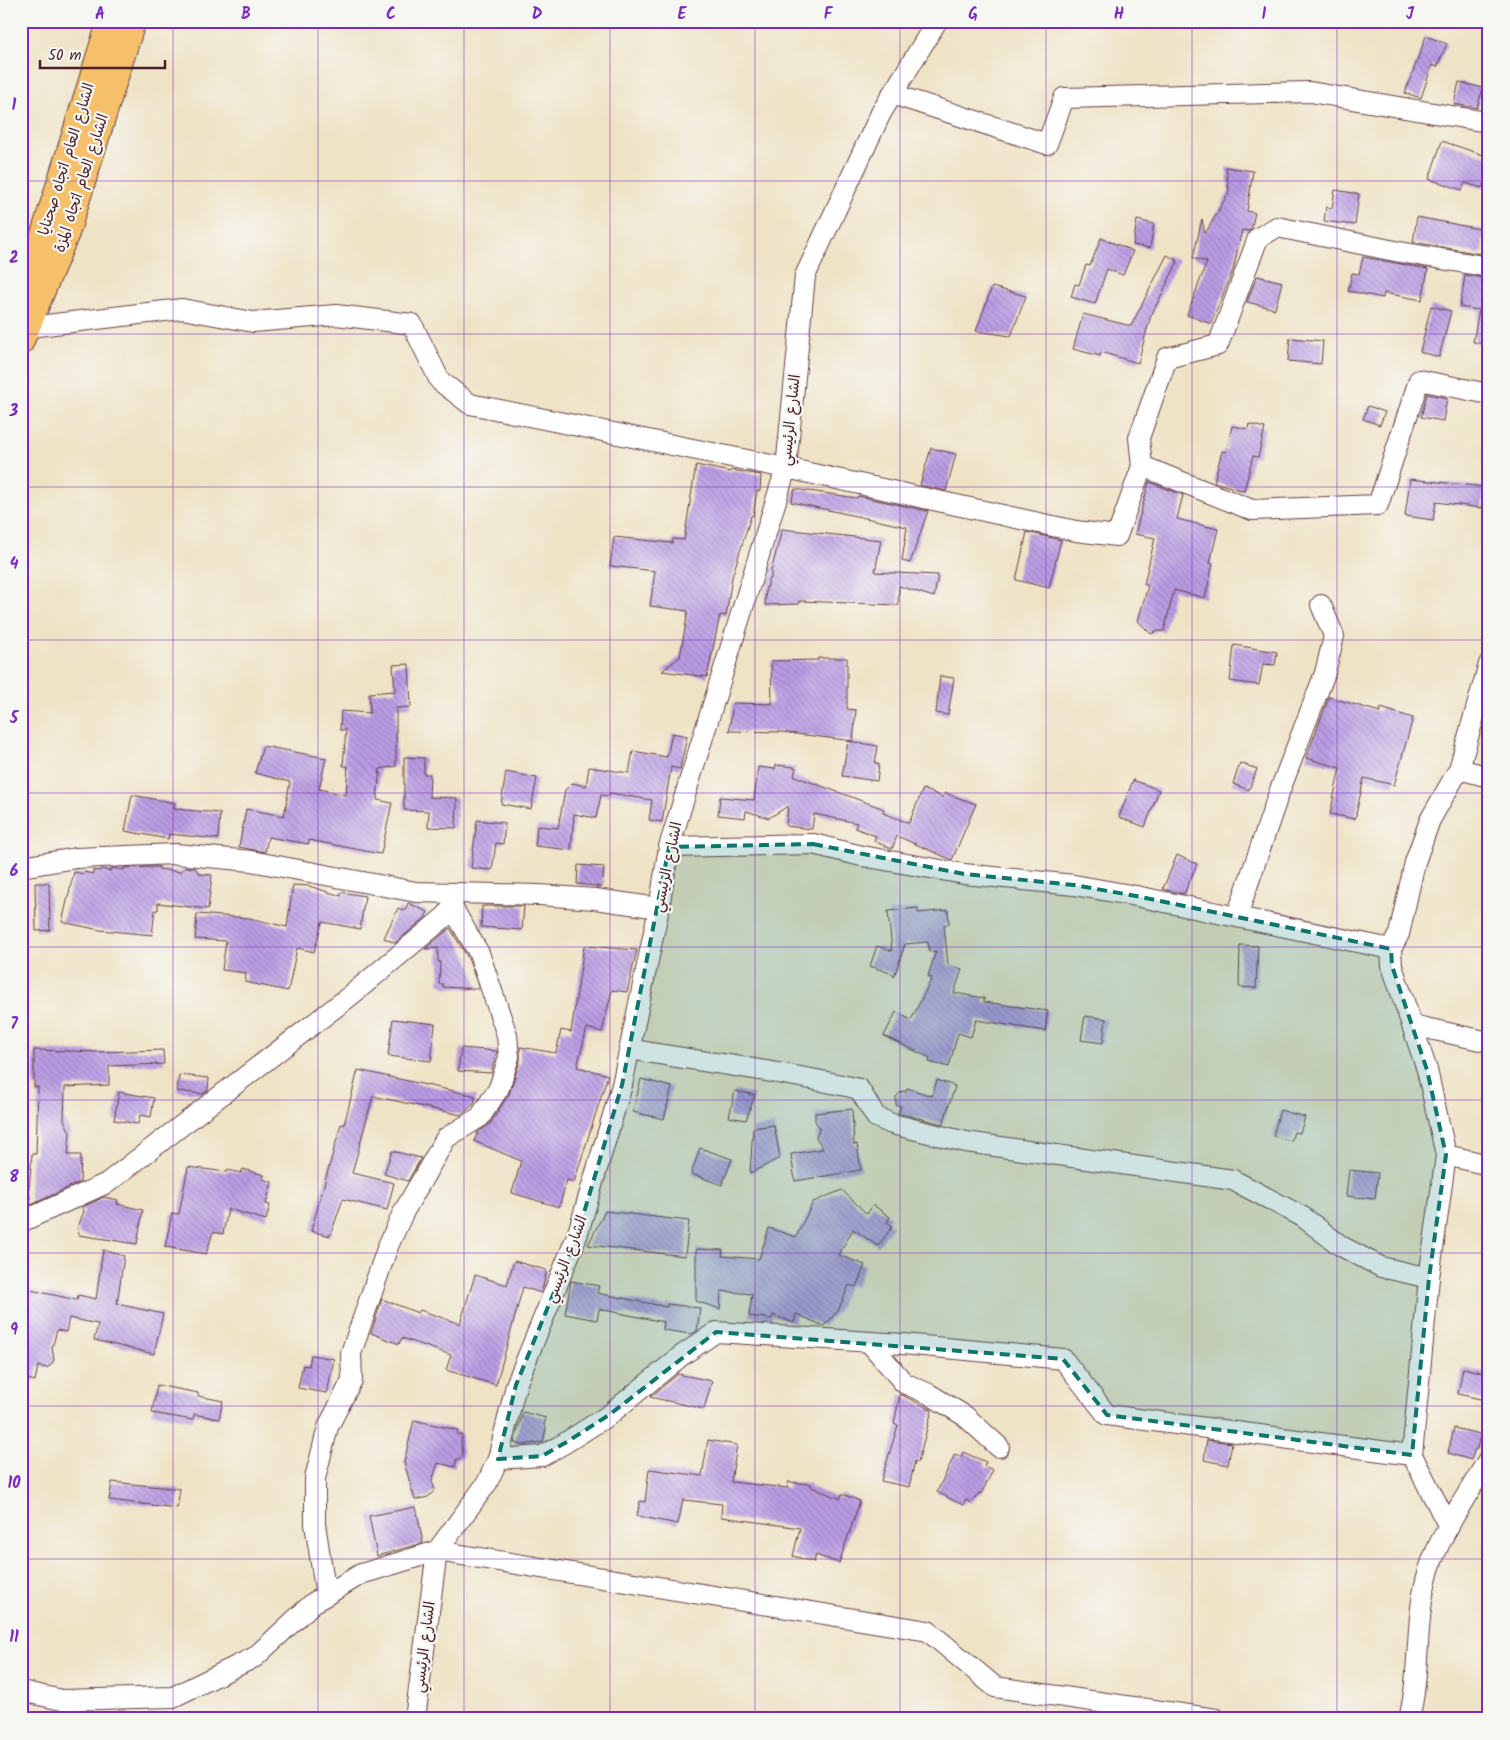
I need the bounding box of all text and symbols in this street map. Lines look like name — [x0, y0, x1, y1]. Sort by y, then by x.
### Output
text: A — [95, 2, 105, 27]
text: B — [241, 2, 251, 27]
text: C — [386, 2, 396, 27]
text: D — [532, 2, 543, 27]
text: E — [678, 2, 688, 27]
text: F — [824, 2, 834, 27]
text: G — [968, 2, 978, 27]
text: H — [1114, 2, 1124, 27]
text: I — [1262, 2, 1267, 27]
text: J — [1406, 2, 1415, 27]
scale bar — [40, 38, 165, 70]
text: 50 m — [48, 44, 82, 68]
street label: الشارع العام اتجاه صحنايا — [32, 80, 102, 239]
text: 1 — [12, 93, 17, 118]
street label: الشارع العام اتجاه المزة — [48, 111, 116, 256]
text: 2 — [9, 246, 19, 271]
street label: الشارع الرئيسي — [774, 373, 808, 467]
text: 3 — [9, 399, 19, 424]
text: 4 — [10, 552, 19, 577]
text: 5 — [9, 706, 20, 731]
street label: الشارع الرئيسي — [647, 820, 689, 915]
text: 6 — [10, 859, 19, 884]
text: 7 — [10, 1012, 18, 1037]
text: 8 — [9, 1165, 19, 1190]
street label: الشارع الرئيسي — [539, 1212, 595, 1307]
text: 9 — [10, 1318, 18, 1343]
text: 10 — [7, 1471, 21, 1496]
street label: الشارع الرئيسي — [407, 1600, 443, 1694]
text: 11 — [9, 1625, 19, 1650]

